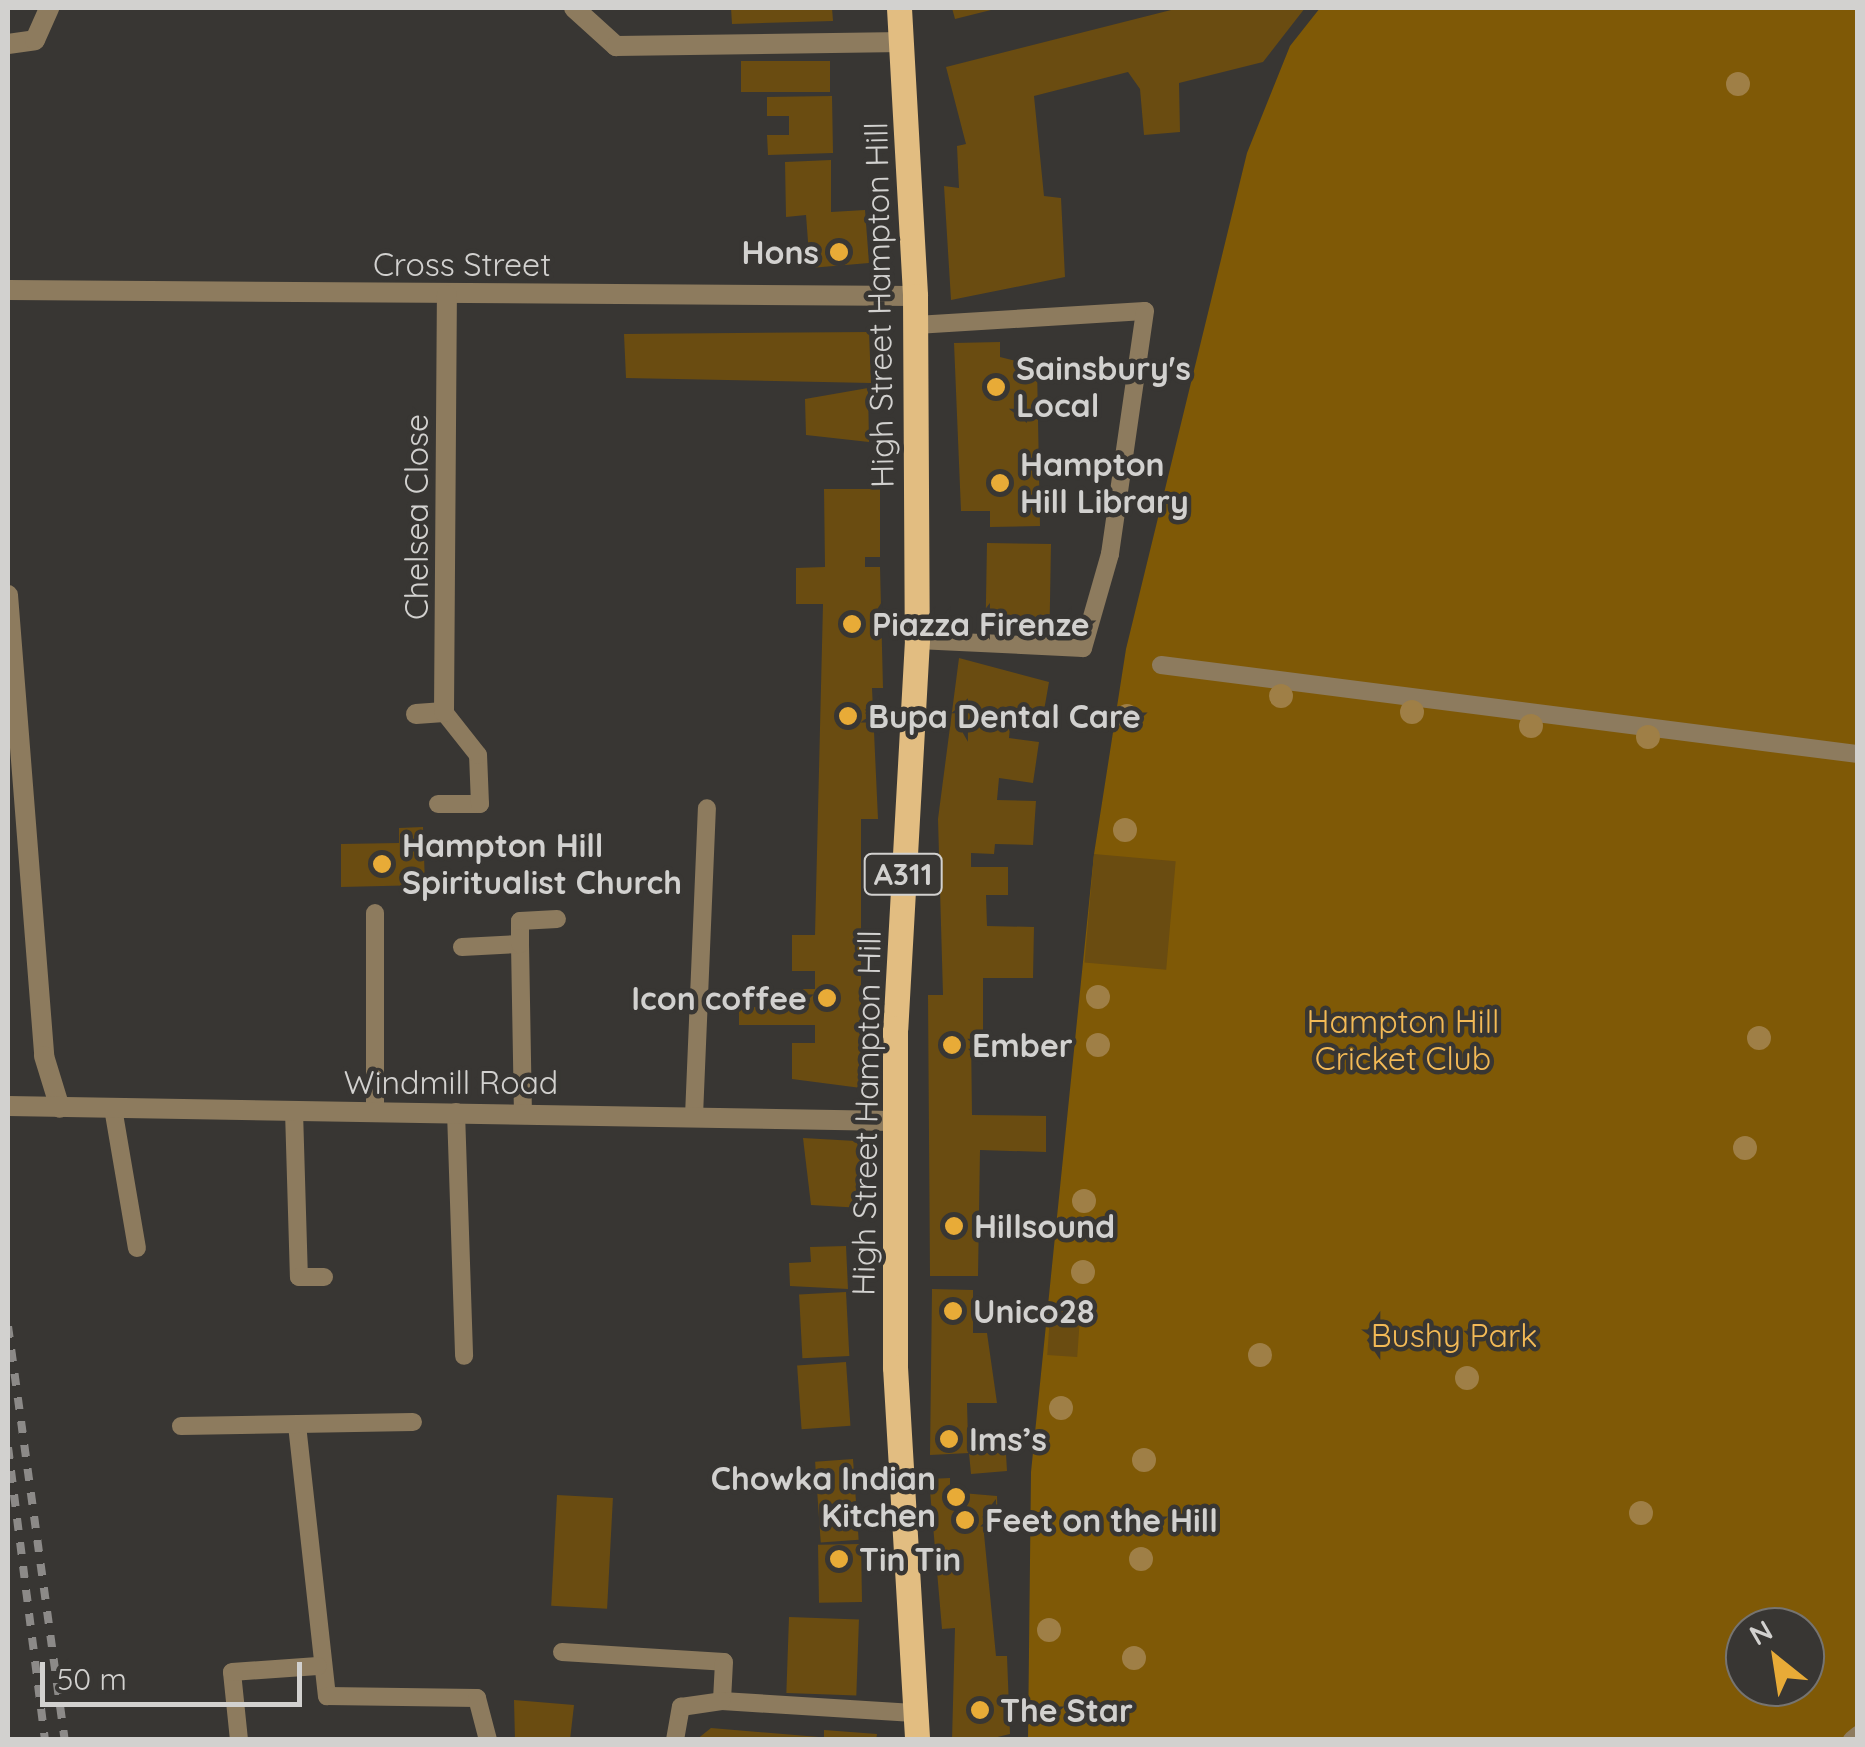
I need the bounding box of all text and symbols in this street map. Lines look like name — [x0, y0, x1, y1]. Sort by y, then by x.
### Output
street label: High Street Hampton Hill — [857, 122, 901, 488]
place label: Hons — [742, 233, 819, 271]
marker: Hons — [828, 241, 850, 263]
street label: Cross Street — [373, 245, 551, 283]
place label: Sainsbury's Local — [1016, 350, 1191, 425]
marker: Sainsbury's Local — [985, 376, 1007, 398]
street label: Chelsea Close — [397, 414, 435, 620]
place label: Hampton Hill Library — [1020, 446, 1189, 521]
marker: Hampton Hill Library — [989, 472, 1011, 494]
place label: Piazza Firenze — [872, 605, 1090, 643]
marker: Piazza Firenze — [841, 613, 863, 635]
place label: Bupa Dental Care — [868, 697, 1141, 735]
marker: Bupa Dental Care — [837, 705, 859, 727]
place label: Hampton Hill Spiritualist Church — [402, 827, 682, 902]
road number: A311 — [863, 849, 943, 899]
marker: Hampton Hill Spiritualist Church — [371, 853, 393, 875]
street label: High Street Hampton Hill — [844, 930, 888, 1296]
place label: Icon coffee — [631, 979, 807, 1017]
marker: Icon coffee — [816, 987, 838, 1009]
park label: Hampton Hill Cricket Club — [1307, 1003, 1499, 1078]
place label: Ember — [972, 1026, 1073, 1064]
marker: Ember — [941, 1034, 963, 1056]
street label: Windmill Road — [344, 1063, 558, 1101]
place label: Hillsound — [974, 1207, 1115, 1245]
marker: Hillsound — [943, 1215, 965, 1237]
place label: Unico28 — [973, 1292, 1095, 1330]
marker: Unico28 — [942, 1300, 964, 1322]
park label: Bushy Park — [1371, 1316, 1537, 1354]
place label: Ims’s — [969, 1420, 1047, 1458]
marker: Ims’s — [938, 1428, 960, 1450]
place label: Chowka Indian Kitchen — [711, 1460, 936, 1535]
marker: Chowka Indian Kitchen — [945, 1486, 967, 1508]
place label: Feet on the Hill — [985, 1501, 1218, 1539]
marker: Feet on the Hill — [954, 1509, 976, 1531]
place label: Tin Tin — [859, 1540, 961, 1578]
marker: Tin Tin — [828, 1548, 850, 1570]
north arrow — [1725, 1607, 1825, 1707]
text: N — [1743, 1612, 1778, 1653]
scale bar — [45, 1642, 308, 1704]
text: 50 m — [57, 1660, 127, 1698]
place label: The Star — [1000, 1691, 1133, 1729]
marker: The Star — [969, 1699, 991, 1721]

